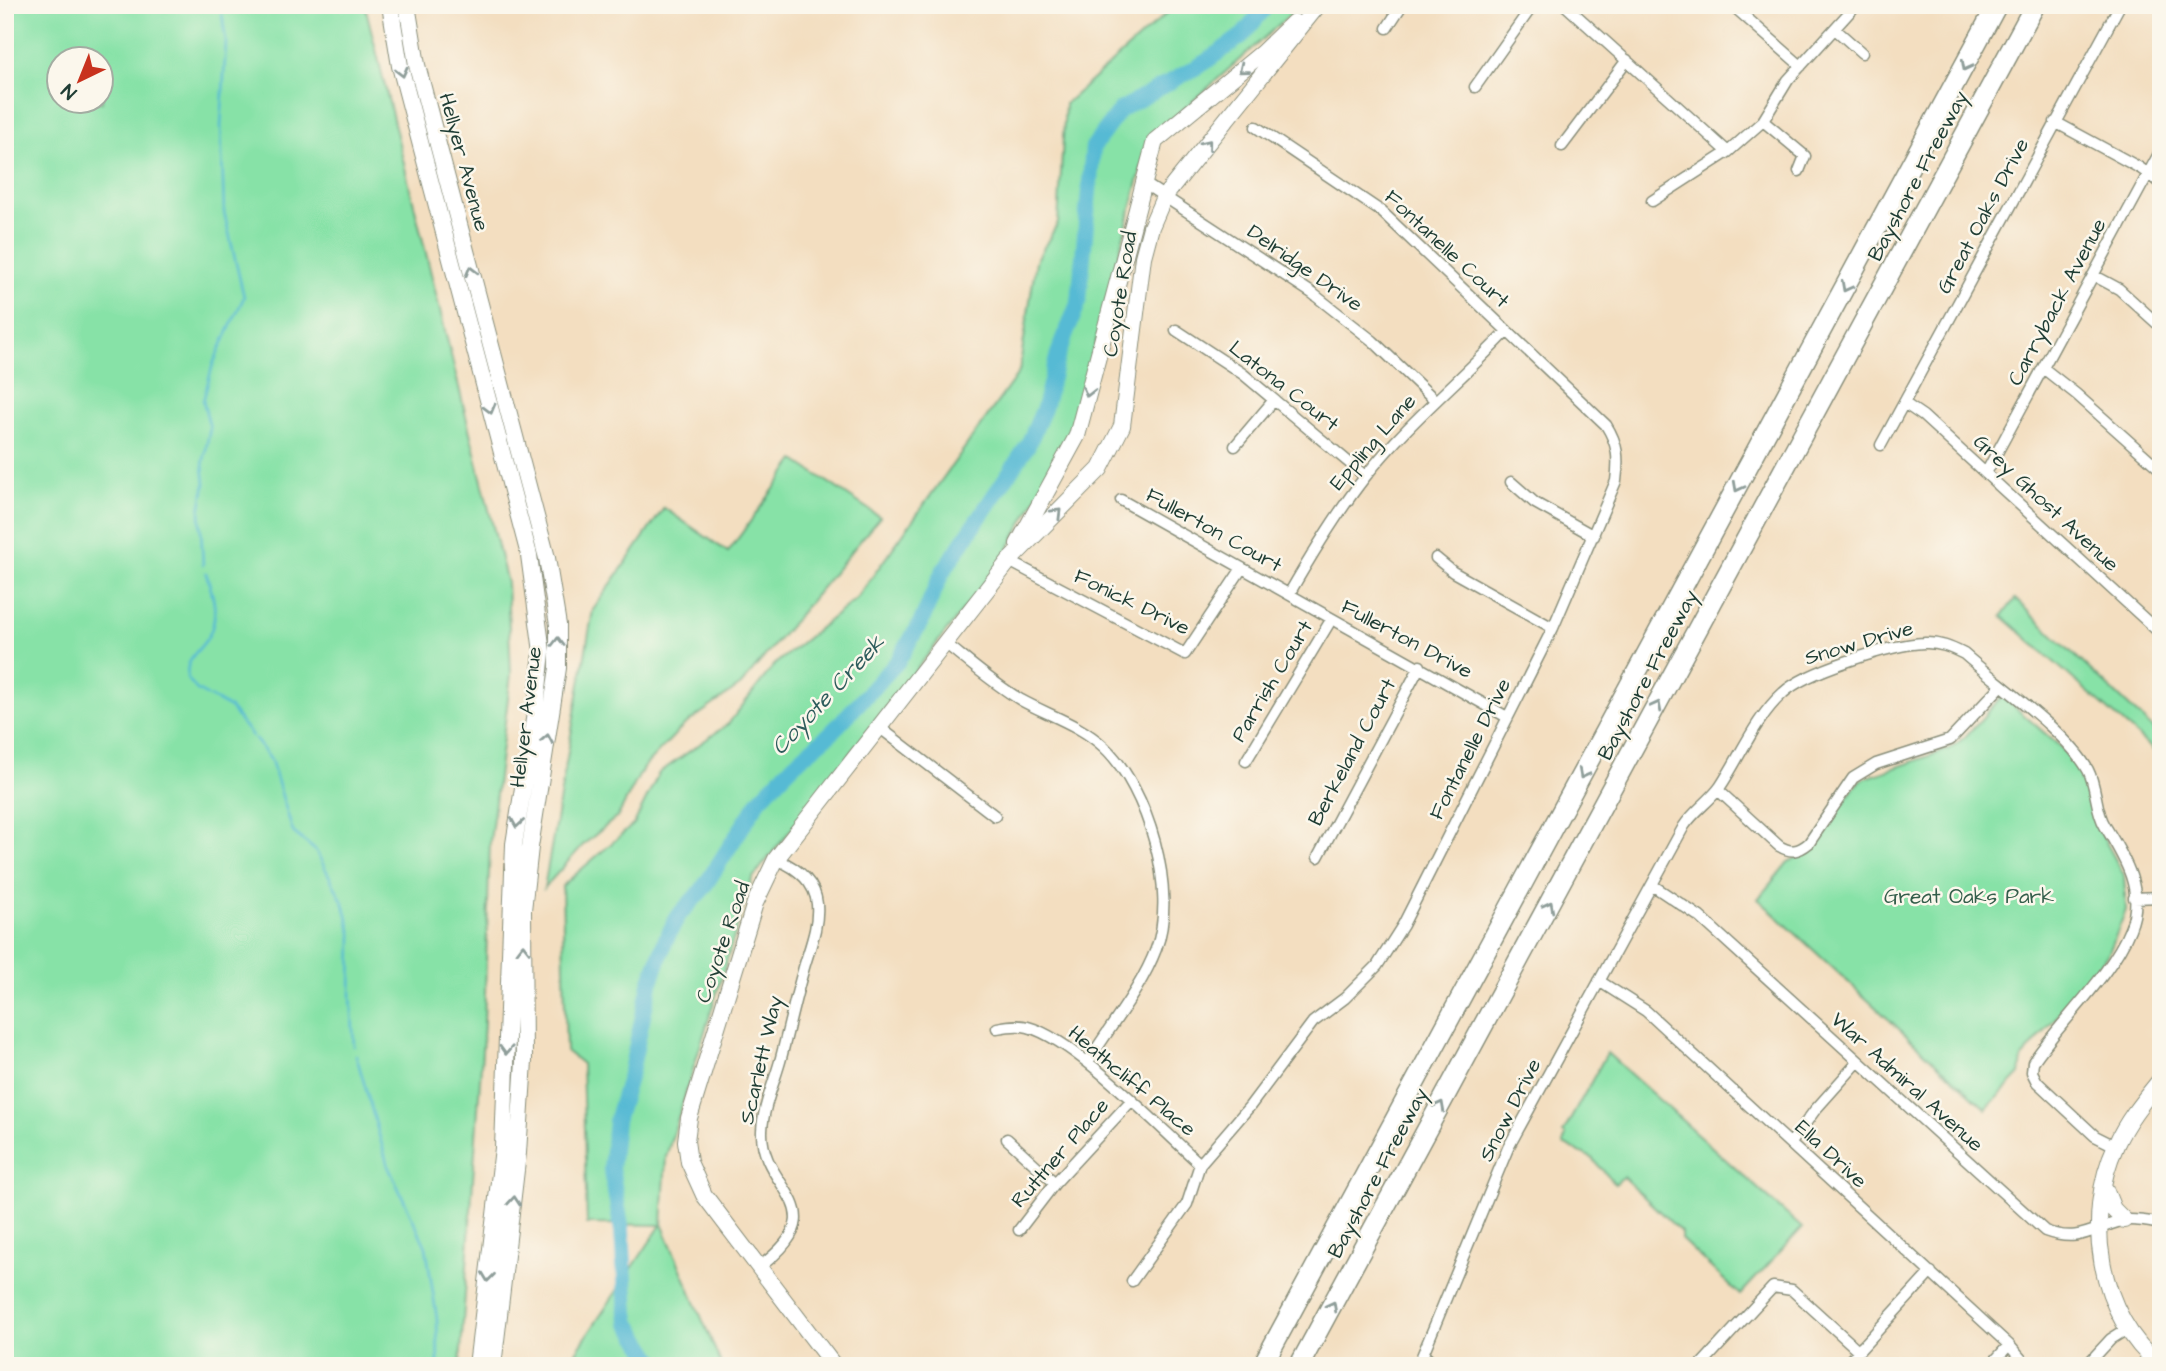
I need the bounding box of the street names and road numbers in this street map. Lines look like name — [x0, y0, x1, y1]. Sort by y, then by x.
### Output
street label: Bayshore Freeway — [1861, 85, 1977, 267]
street label: Hellyer Avenue — [430, 90, 496, 235]
street label: Great Oaks Drive — [1930, 133, 2036, 299]
street label: Fontanelle Court — [1378, 183, 1516, 315]
street label: Carryback Avenue — [2001, 213, 2115, 392]
street label: Delridge Drive — [1240, 217, 1369, 320]
street label: Coyote Road — [1096, 229, 1146, 359]
street label: Latona Court — [1223, 334, 1346, 439]
street label: Eppling Lane — [1323, 388, 1425, 498]
street label: Grey Ghost Avenue — [1965, 428, 2125, 580]
street label: Fullerton Court — [1141, 481, 1288, 580]
street label: Fonick Drive — [1069, 562, 1195, 642]
street label: Bayshore Freeway — [1591, 584, 1707, 766]
street label: Fullerton Drive — [1336, 592, 1478, 686]
street label: Parrish Court — [1224, 614, 1320, 747]
street label: Snow Drive — [1801, 614, 1917, 672]
street label: Hellyer Avenue — [503, 645, 551, 789]
street label: Berkeland Court — [1301, 673, 1403, 831]
street label: Fontanelle Drive — [1422, 673, 1518, 825]
street label: Coyote Road — [689, 877, 759, 1007]
street label: Scarlett Way — [732, 992, 792, 1128]
street label: War Admiral Avenue — [1824, 1006, 1990, 1158]
street label: Heathcliff Place — [1062, 1019, 1202, 1143]
street label: Snow Drive — [1472, 1054, 1548, 1166]
street label: Bayshore Freeway — [1321, 1082, 1437, 1264]
street label: Ruttner Place — [1004, 1092, 1116, 1214]
street label: Ella Drive — [1789, 1113, 1873, 1195]

